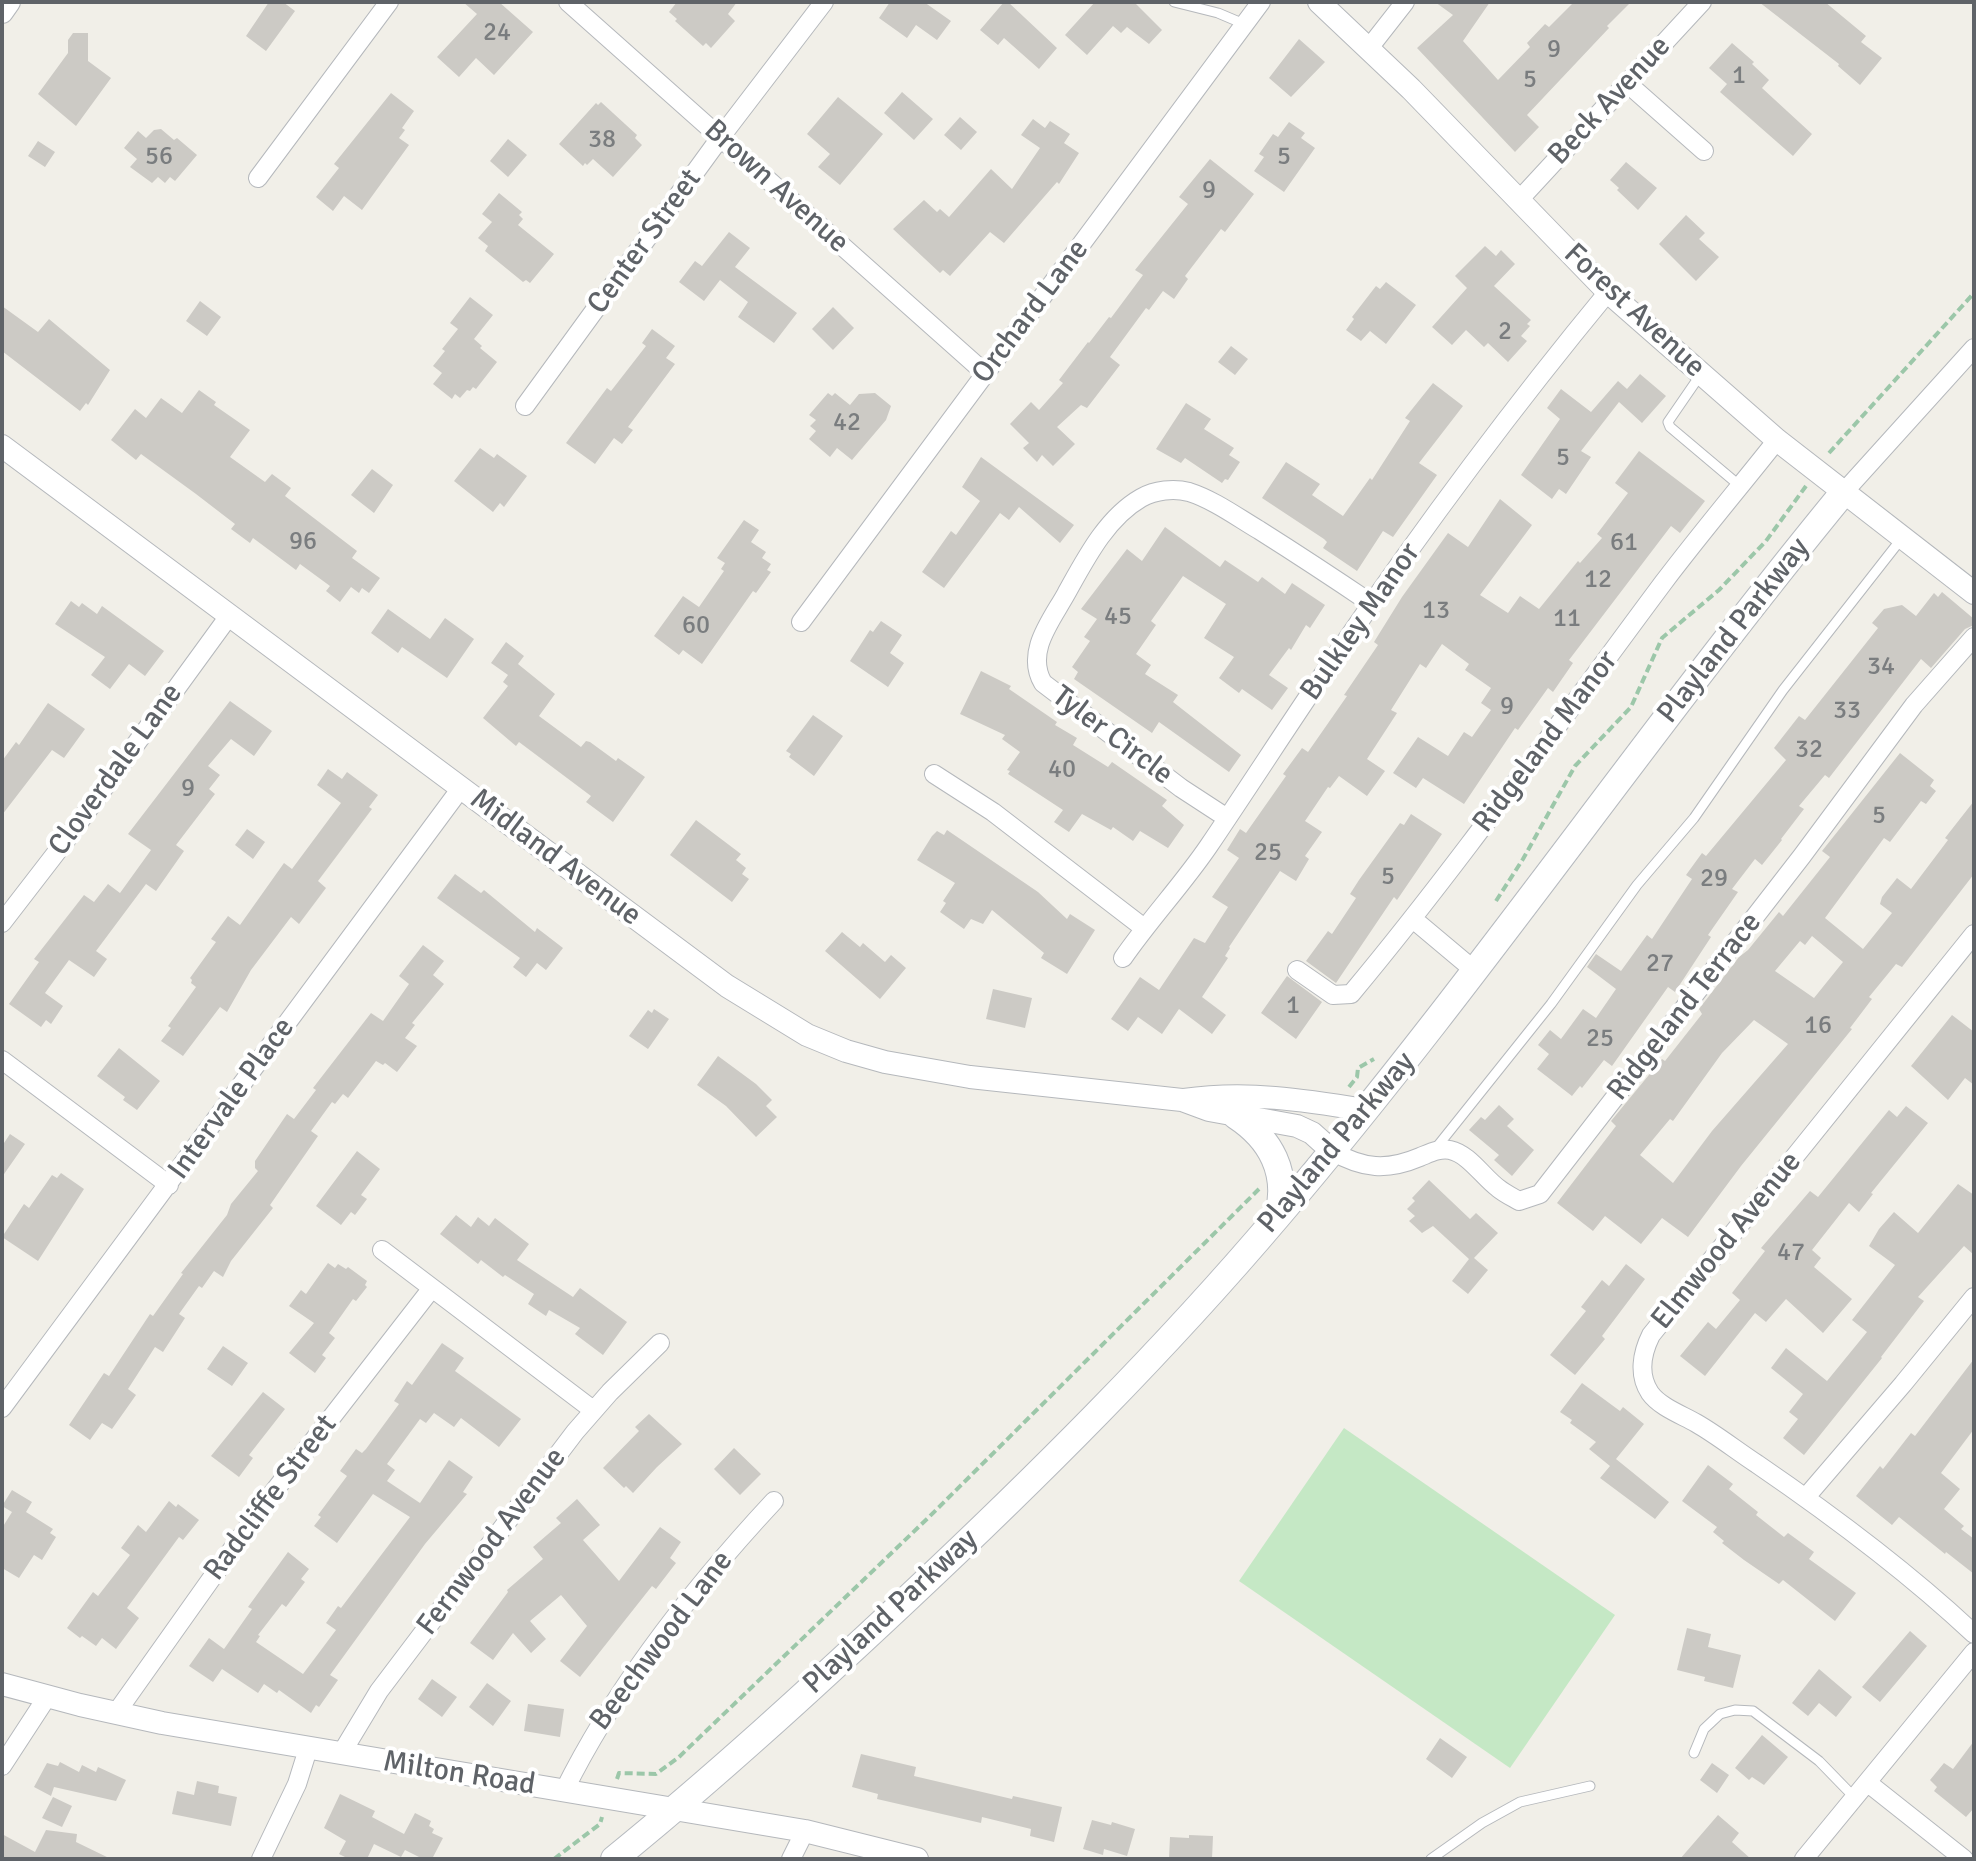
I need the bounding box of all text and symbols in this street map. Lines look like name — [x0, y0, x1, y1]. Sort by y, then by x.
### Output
house number: 24 — [483, 17, 511, 49]
street label: Beck Avenue — [1541, 29, 1679, 173]
house number: 9 — [1547, 34, 1561, 66]
house number: 1 — [1732, 60, 1746, 92]
house number: 5 — [1523, 64, 1537, 96]
street label: Brown Avenue — [696, 113, 856, 261]
house number: 38 — [588, 124, 616, 156]
house number: 56 — [145, 141, 173, 173]
house number: 5 — [1277, 141, 1291, 173]
street label: Center Street — [580, 163, 710, 321]
house number: 9 — [1202, 175, 1216, 207]
street label: Orchard Lane — [965, 233, 1097, 391]
street label: Forest Avenue — [1556, 236, 1712, 386]
house number: 2 — [1498, 316, 1512, 348]
house number: 42 — [833, 407, 861, 439]
house number: 5 — [1556, 442, 1570, 474]
house number: 96 — [289, 526, 317, 558]
house number: 61 — [1610, 527, 1638, 559]
street label: Playland Parkway — [1650, 531, 1818, 731]
street label: Bulkley Manor — [1293, 536, 1429, 708]
house number: 12 — [1584, 564, 1612, 596]
house number: 13 — [1422, 595, 1450, 627]
house number: 45 — [1104, 601, 1132, 633]
house number: 11 — [1553, 603, 1581, 635]
house number: 60 — [682, 610, 710, 642]
street label: Ridgeland Manor — [1466, 644, 1626, 840]
house number: 34 — [1867, 651, 1895, 683]
street label: Cloverdale Lane — [41, 677, 191, 863]
street label: Tyler Circle — [1044, 679, 1180, 793]
house number: 9 — [1500, 691, 1514, 723]
house number: 33 — [1833, 695, 1861, 727]
house number: 32 — [1795, 734, 1823, 766]
house number: 40 — [1048, 754, 1076, 786]
house number: 9 — [181, 773, 195, 805]
street label: Midland Avenue — [462, 782, 648, 934]
house number: 5 — [1872, 800, 1886, 832]
house number: 25 — [1254, 837, 1282, 869]
house number: 5 — [1381, 861, 1395, 893]
house number: 29 — [1700, 863, 1728, 895]
street label: Ridgeland Terrace — [1600, 906, 1770, 1108]
house number: 27 — [1646, 948, 1674, 980]
house number: 1 — [1286, 990, 1300, 1022]
house number: 16 — [1804, 1010, 1832, 1042]
street label: Intervale Place — [161, 1011, 303, 1187]
house number: 25 — [1586, 1023, 1614, 1055]
street label: Playland Parkway — [1251, 1045, 1423, 1241]
street label: Elmwood Avenue — [1644, 1145, 1810, 1337]
house number: 47 — [1777, 1237, 1805, 1269]
street label: Radcliffe Street — [197, 1408, 345, 1588]
street label: Fernwood Avenue — [410, 1441, 574, 1643]
street label: Playland Parkway — [796, 1522, 986, 1702]
street label: Beechwood Lane — [583, 1544, 741, 1738]
street label: Milton Road — [380, 1744, 538, 1804]

